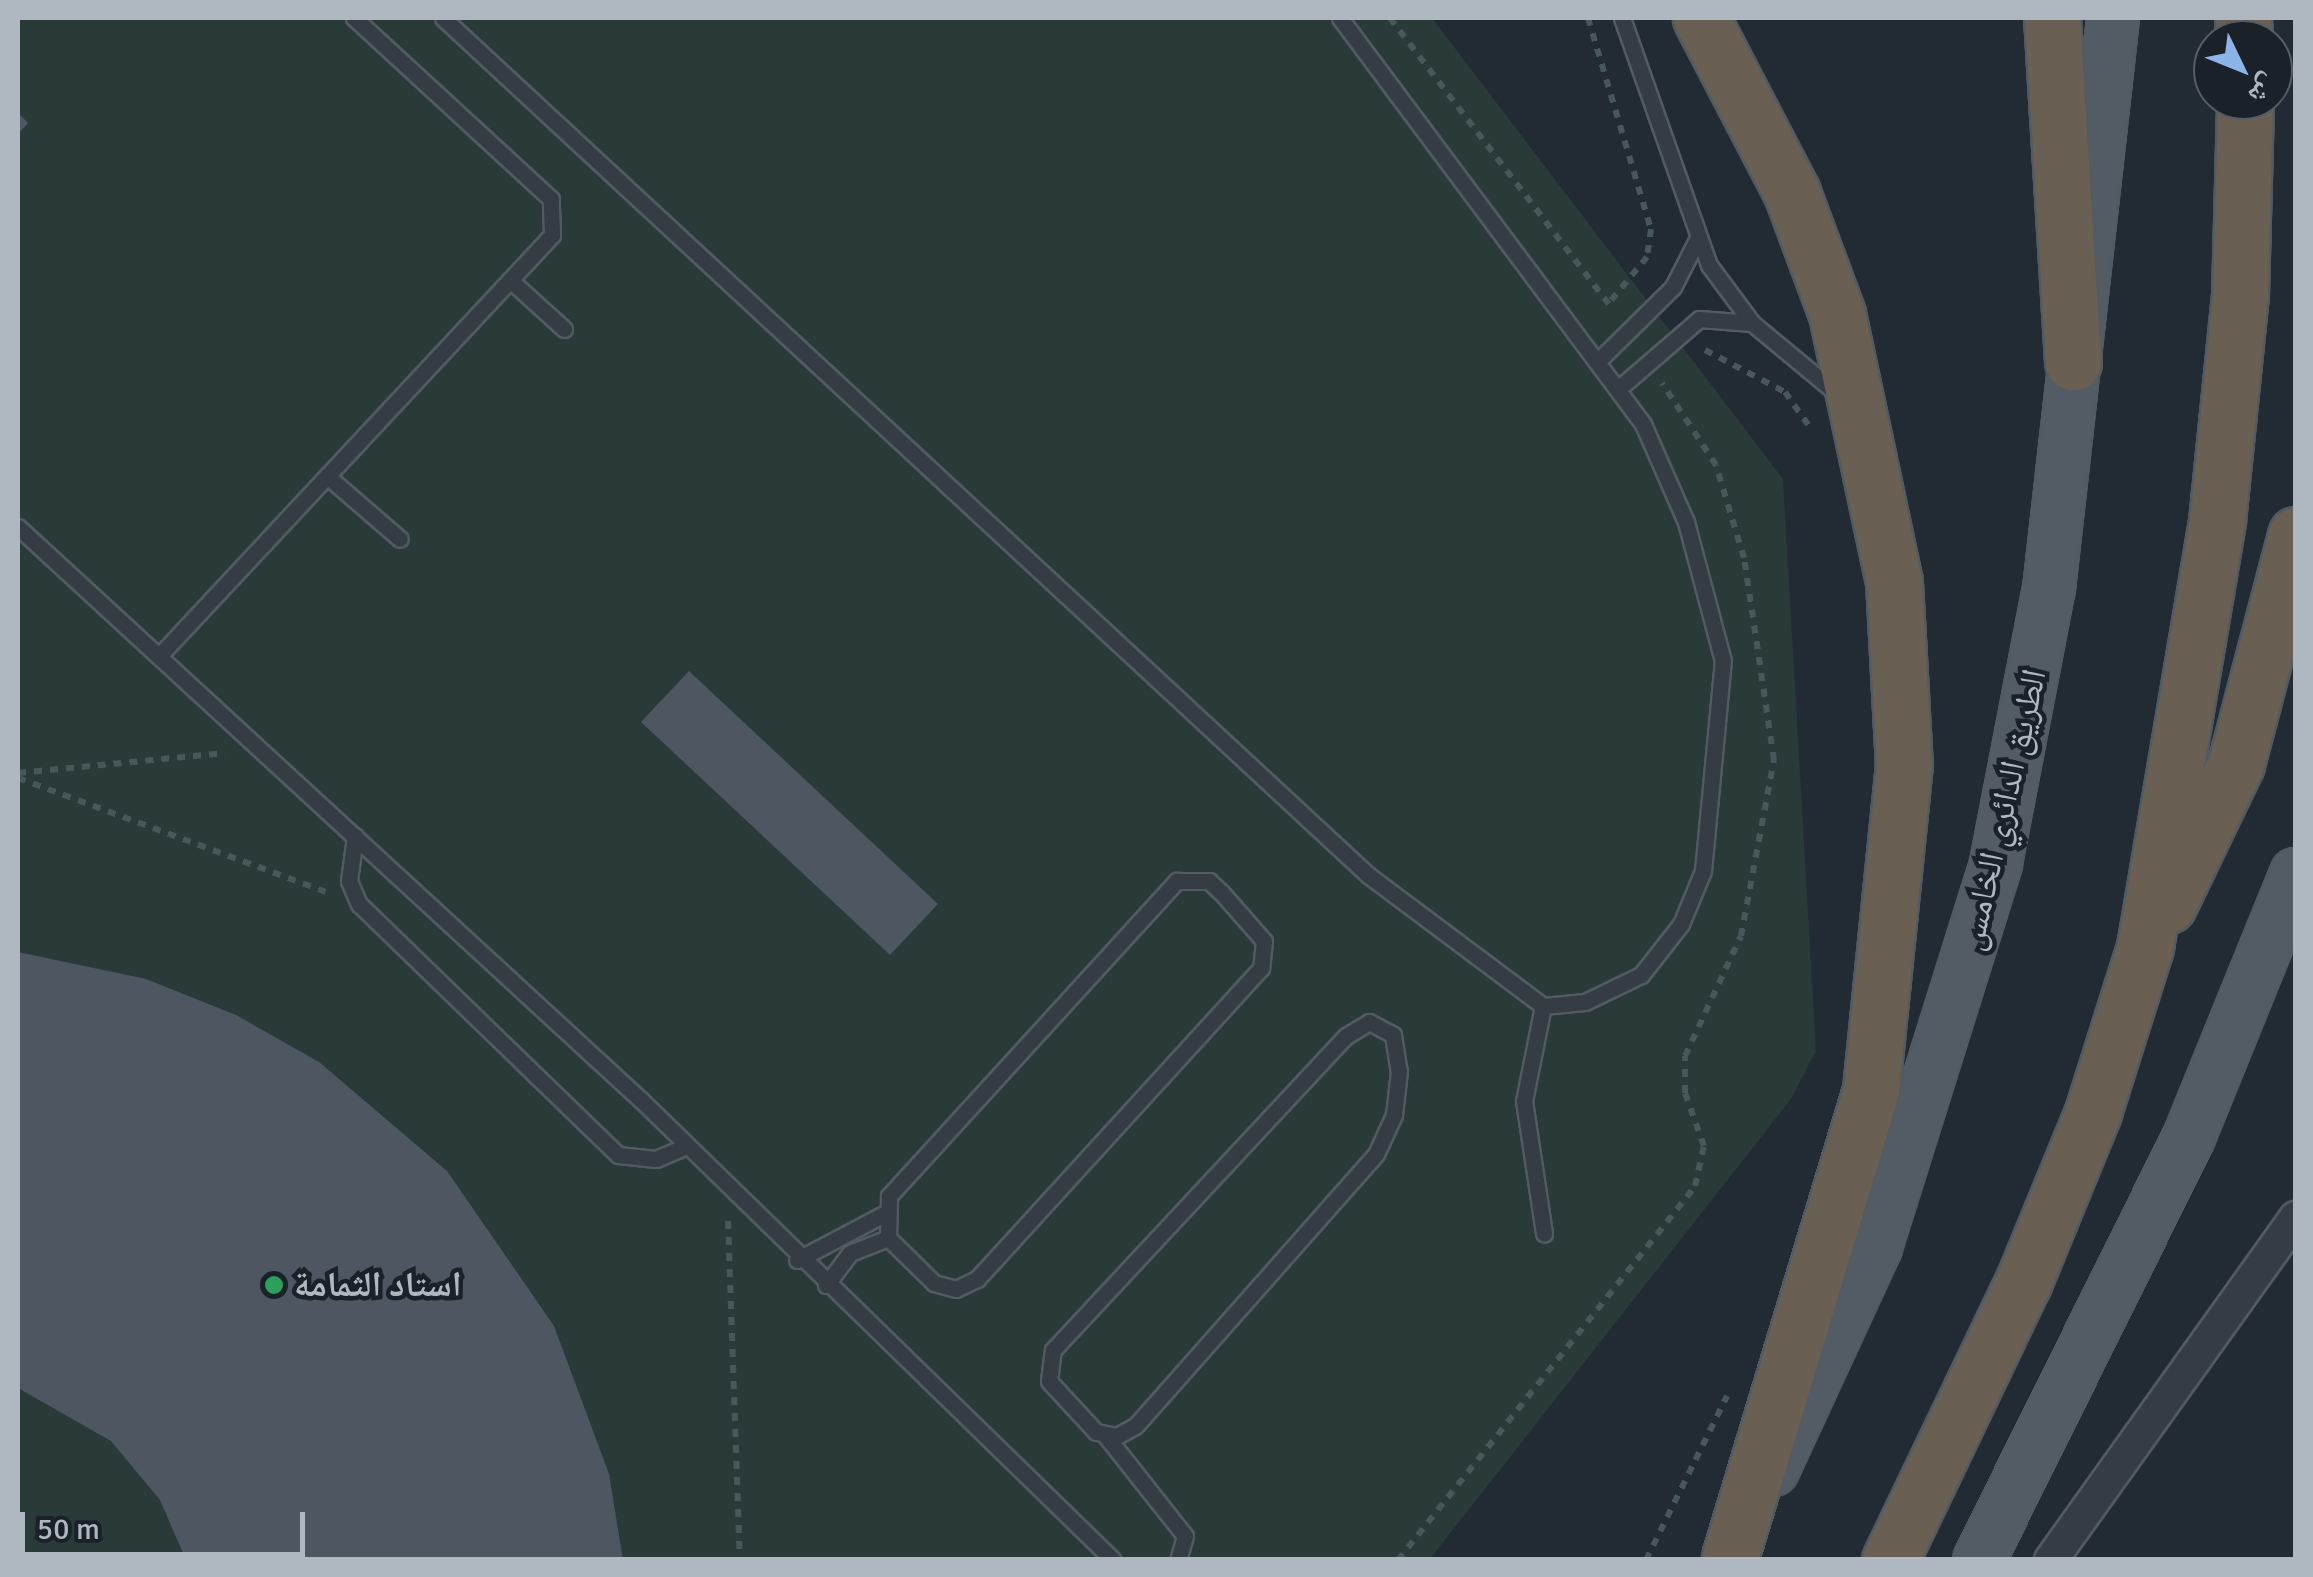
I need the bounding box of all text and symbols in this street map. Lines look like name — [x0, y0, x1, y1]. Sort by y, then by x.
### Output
north arrow — [2193, 20, 2293, 120]
text: ش — [2241, 67, 2286, 112]
street label: الطريق الدائري الخامس — [1950, 665, 2056, 955]
place label: استاد الثمامة — [294, 1264, 462, 1306]
marker: استاد الثمامة — [263, 1274, 285, 1296]
scale bar — [25, 1492, 310, 1554]
text: 50 m — [37, 1511, 100, 1548]

